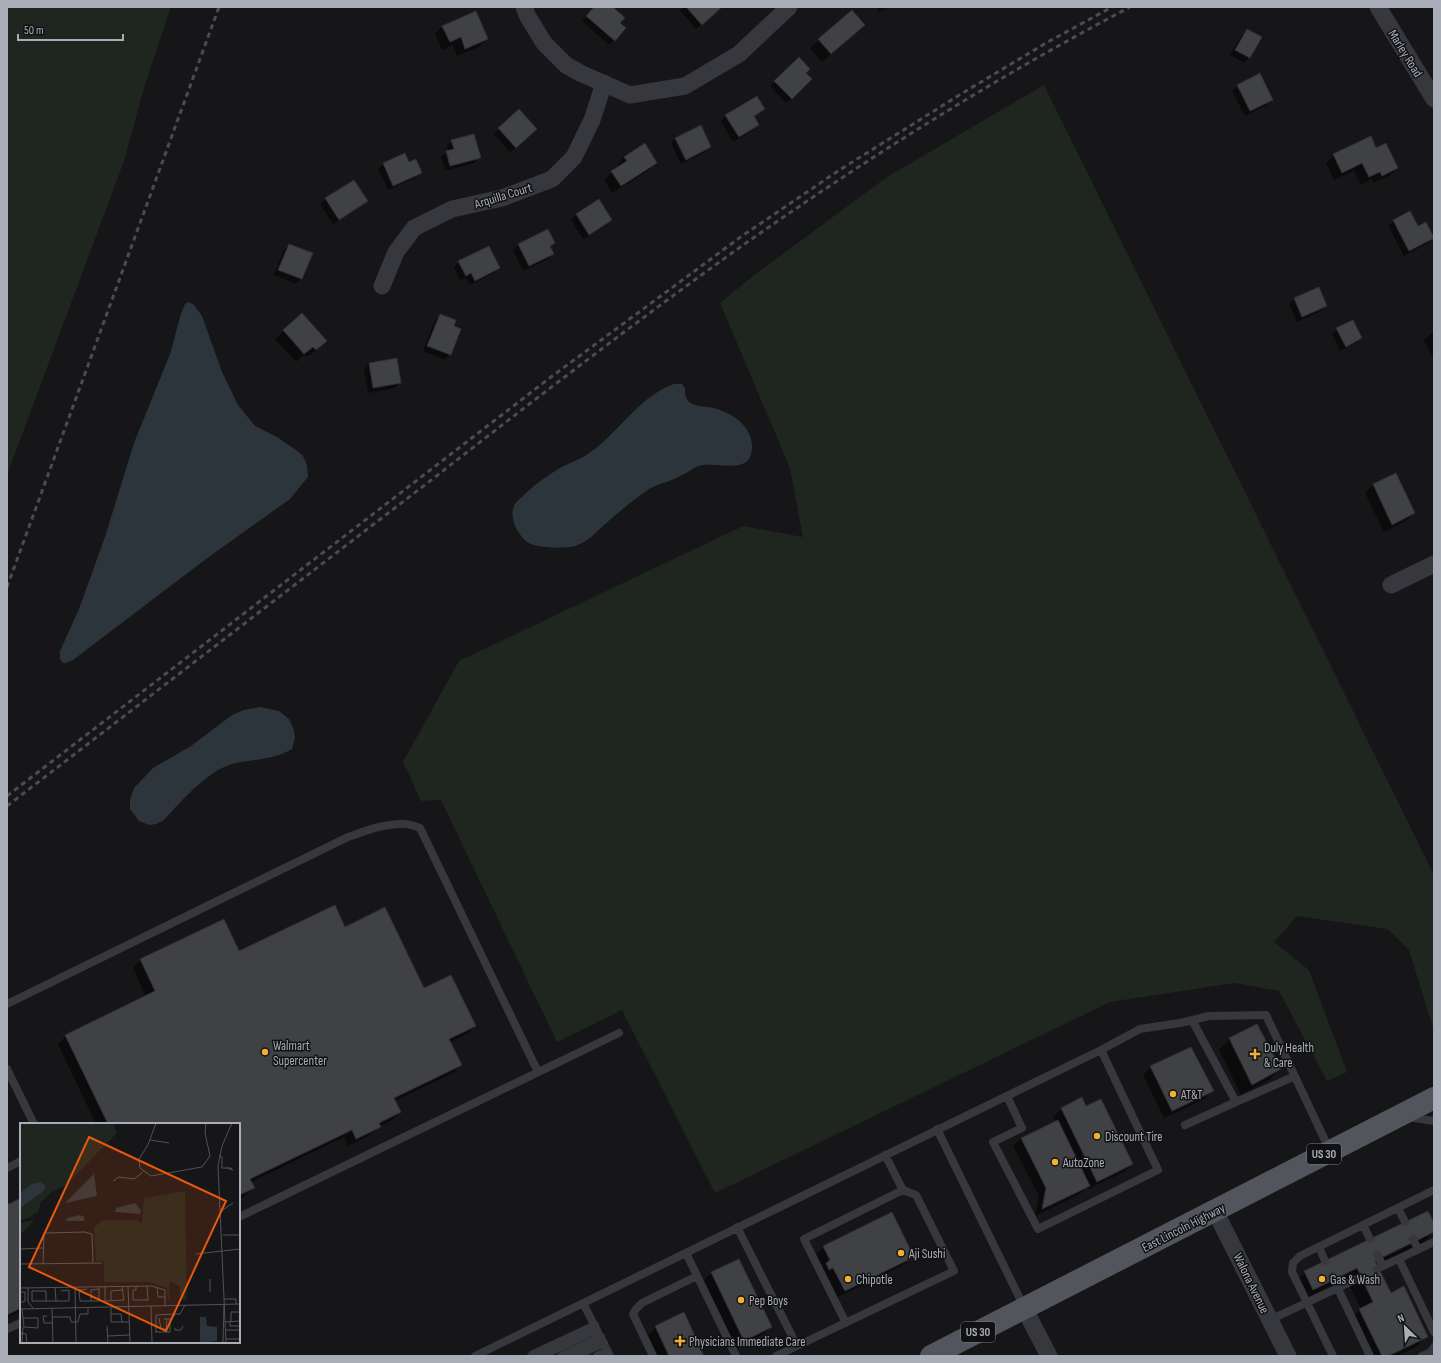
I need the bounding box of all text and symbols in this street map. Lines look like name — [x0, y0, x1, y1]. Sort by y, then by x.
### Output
scale bar — [18, 16, 123, 42]
text: 50 m — [24, 23, 44, 38]
street label: Marley Road — [1384, 27, 1426, 80]
street label: Arquilla Court — [472, 180, 534, 213]
place label: Walmart Supercenter — [273, 1038, 327, 1069]
place label: Duly Health & Care — [1264, 1040, 1314, 1071]
marker: Walmart Supercenter — [260, 1047, 270, 1057]
marker: Duly Health & Care — [1249, 1048, 1261, 1060]
place label: AT&T — [1180, 1087, 1203, 1103]
marker: AT&T — [1168, 1089, 1178, 1099]
inset map — [20, 1123, 240, 1343]
place label: Discount Tire — [1105, 1129, 1163, 1145]
marker: Discount Tire — [1092, 1131, 1102, 1141]
road number: US 30 — [1307, 1144, 1341, 1164]
place label: AutoZone — [1062, 1155, 1105, 1171]
marker: AutoZone — [1050, 1157, 1060, 1167]
street label: East Lincoln Highway — [1139, 1200, 1228, 1256]
place label: Aji Sushi — [908, 1246, 945, 1262]
marker: Aji Sushi — [896, 1248, 906, 1258]
street label: Walona Avenue — [1230, 1251, 1273, 1316]
place label: Chipotle — [856, 1272, 893, 1288]
place label: Gas & Wash — [1330, 1272, 1380, 1288]
marker: Chipotle — [843, 1274, 853, 1284]
marker: Gas & Wash — [1317, 1274, 1327, 1284]
place label: Pep Boys — [749, 1293, 788, 1309]
marker: Pep Boys — [736, 1295, 746, 1305]
north arrow — [1385, 1307, 1425, 1347]
text: N — [1396, 1311, 1407, 1326]
road number: US 30 — [961, 1322, 995, 1342]
place label: Physicians Immediate Care — [689, 1334, 805, 1350]
marker: Physicians Immediate Care — [674, 1335, 686, 1347]

